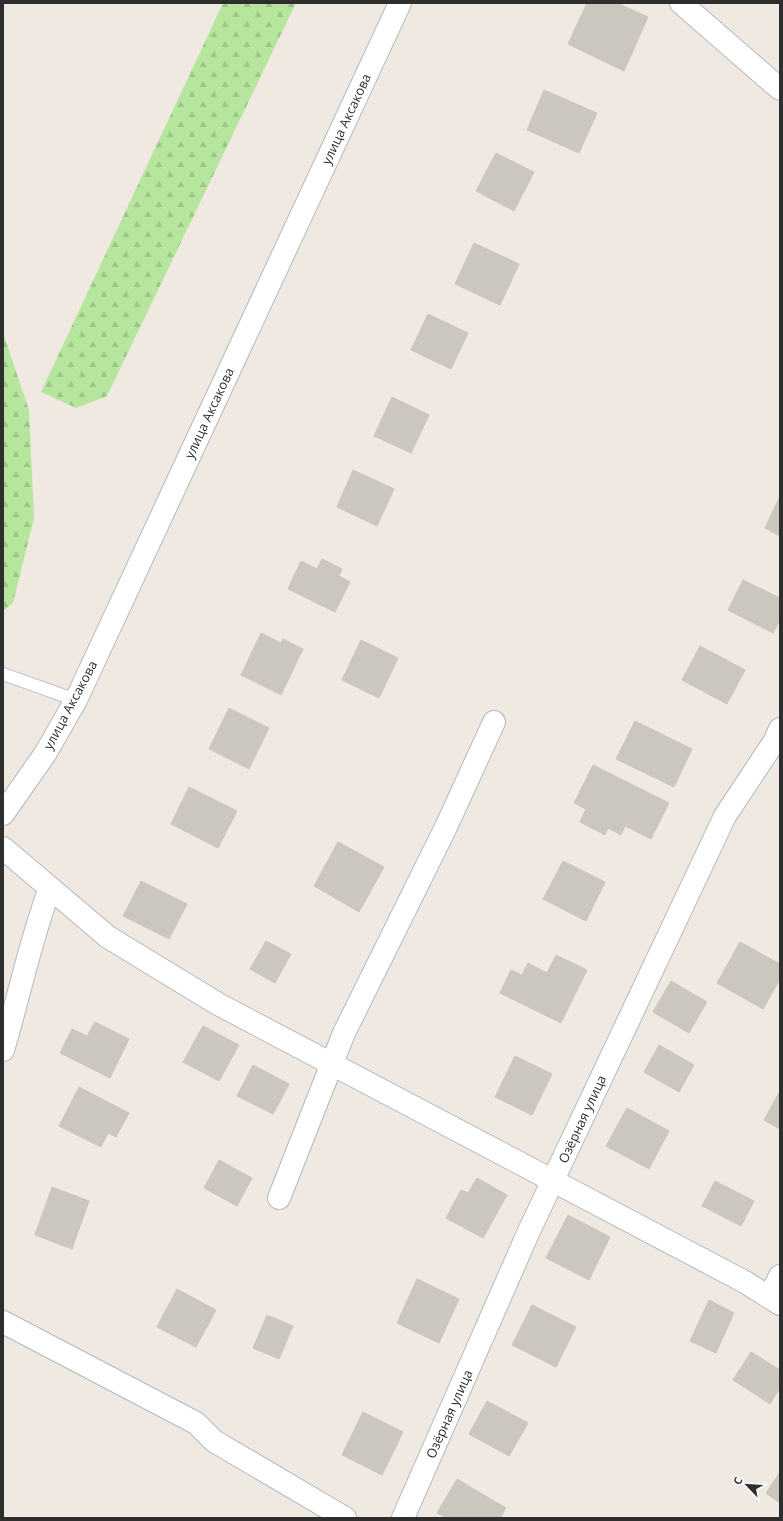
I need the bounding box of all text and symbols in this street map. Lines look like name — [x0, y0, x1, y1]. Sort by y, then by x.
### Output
street label: улица Аксакова — [317, 71, 375, 167]
street label: улица Аксакова — [180, 365, 238, 461]
street label: улица Аксакова — [39, 657, 101, 753]
street label: Озёрная улица — [554, 1072, 610, 1166]
street label: Озёрная улица — [421, 1367, 477, 1461]
north arrow — [727, 1465, 767, 1505]
text: С — [729, 1474, 746, 1487]

